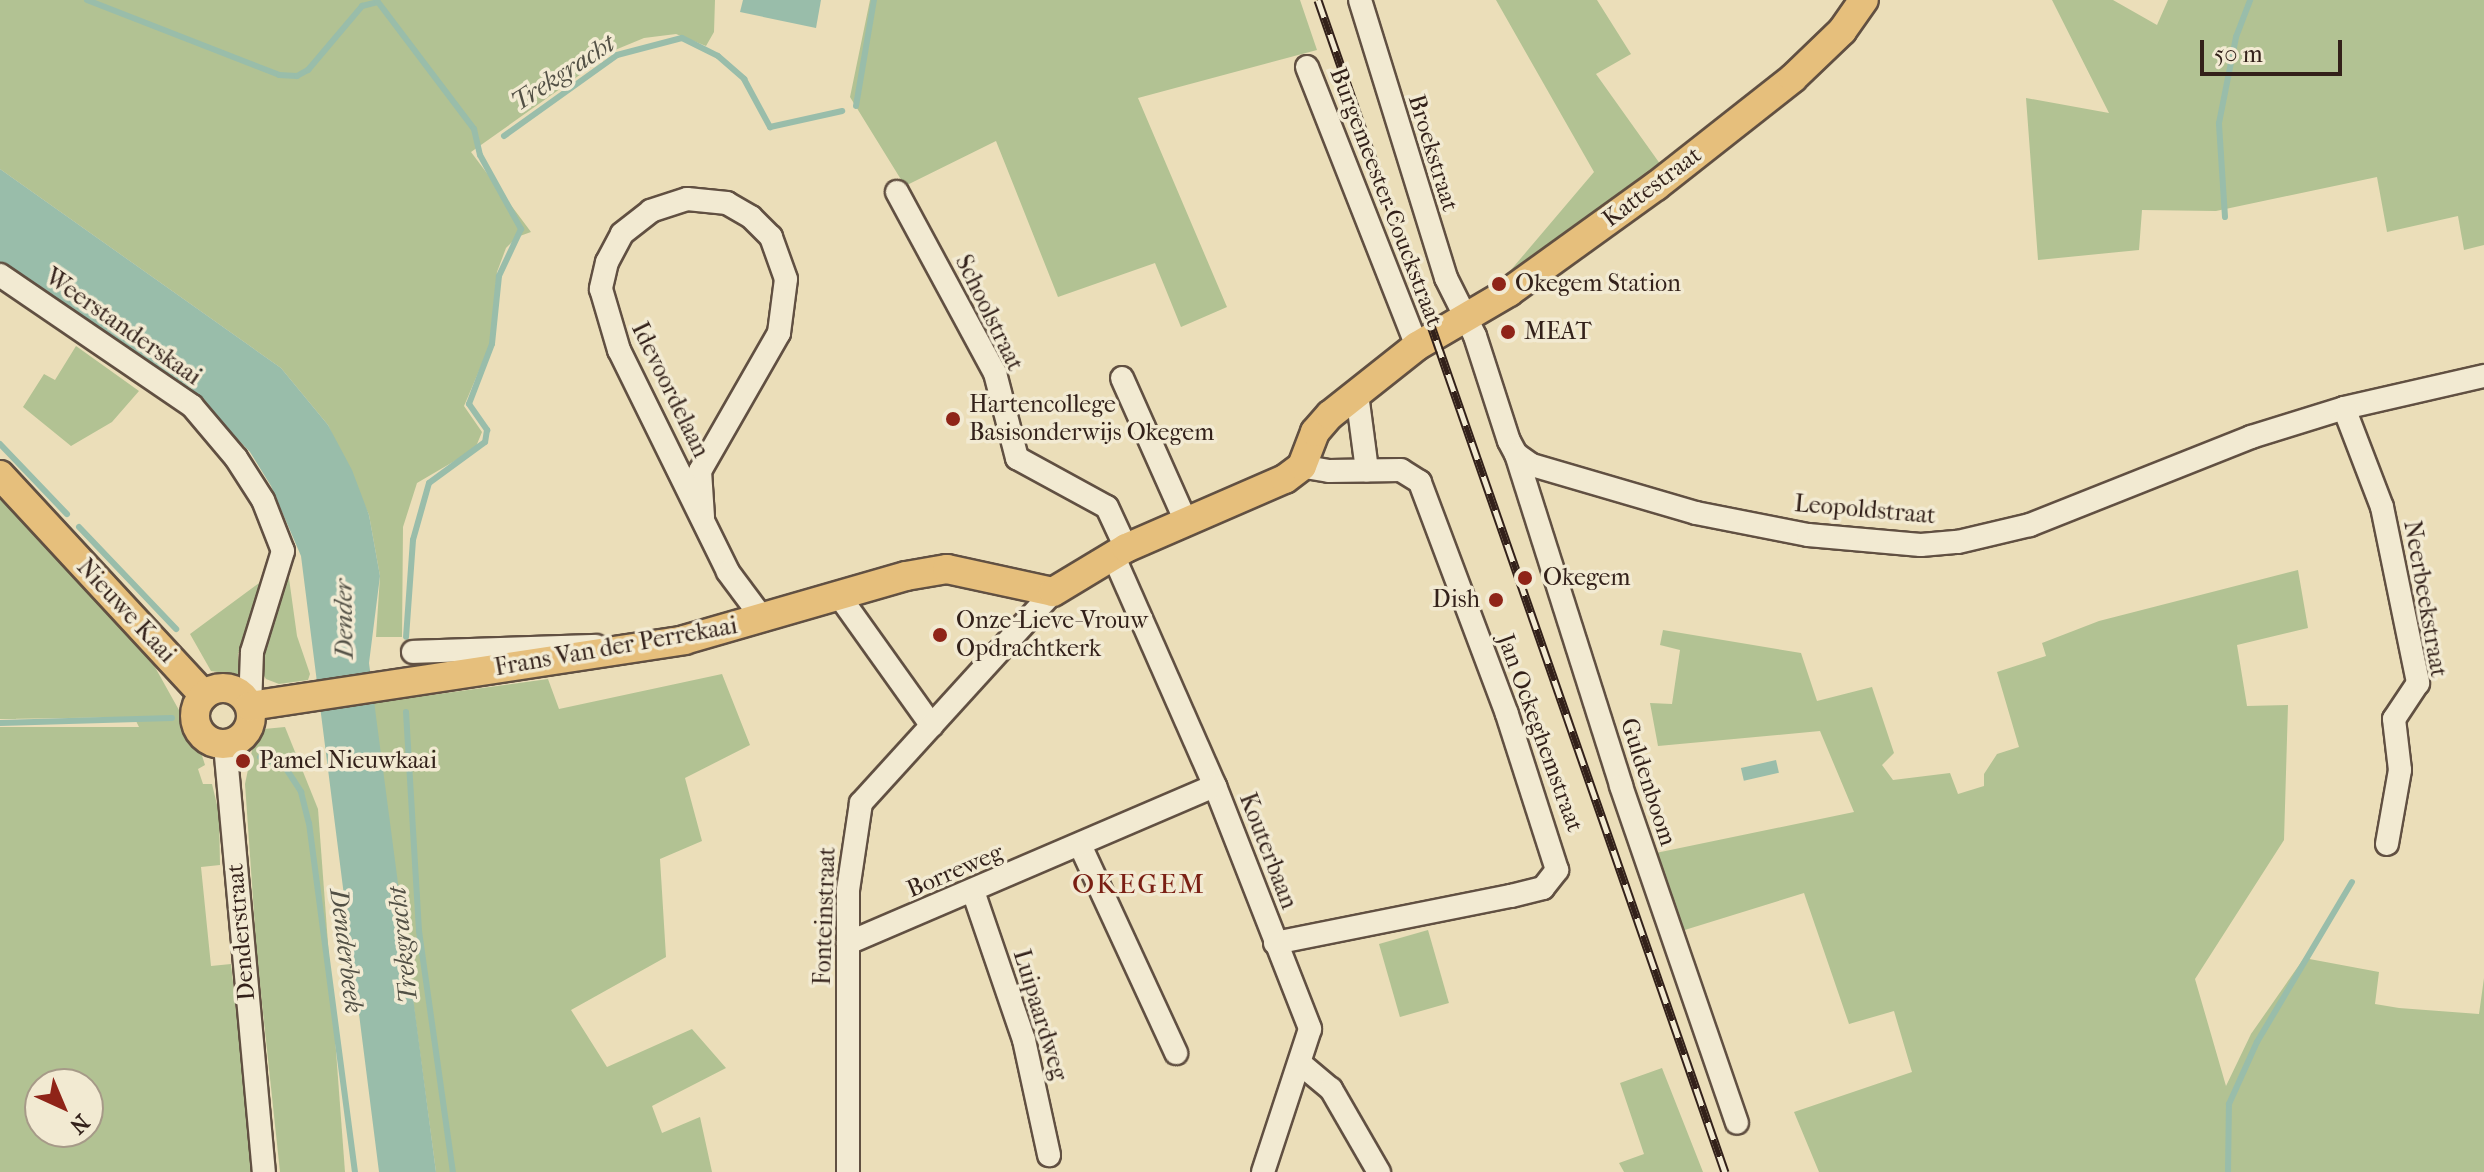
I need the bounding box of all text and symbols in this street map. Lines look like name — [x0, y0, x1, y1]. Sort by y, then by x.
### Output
scale bar — [2204, 24, 2346, 74]
water label: Trekgracht — [505, 28, 621, 118]
text: 50 m — [2214, 40, 2263, 68]
street label: Burgemeester Couckstraat — [1323, 63, 1449, 331]
street label: Broekstraat — [1402, 91, 1464, 215]
street label: Kattestraat — [1597, 141, 1707, 233]
street label: Schoolstraat — [949, 250, 1029, 376]
street label: Weerstanderskaai — [39, 262, 207, 392]
place label: Okegem Station — [1515, 270, 1681, 298]
marker: Okegem Station — [1490, 275, 1508, 293]
street label: Idevoordelaan — [625, 318, 715, 462]
place label: MEAT — [1524, 318, 1592, 346]
marker: MEAT — [1499, 323, 1517, 341]
place label: Hartencollege Basisonderwijs Okegem — [969, 391, 1214, 447]
marker: Hartencollege Basisonderwijs Okegem — [944, 410, 962, 428]
street label: Leopoldstraat — [1793, 489, 1937, 531]
street label: Neerbeekstraat — [2397, 518, 2453, 680]
street label: Nieuwe Kaai — [71, 553, 181, 669]
place label: Okegem — [1543, 564, 1630, 592]
marker: Okegem — [1514, 567, 1536, 589]
water label: Dender — [328, 579, 360, 659]
place label: Dish — [1432, 586, 1480, 614]
marker: Dish — [1487, 591, 1505, 609]
place label: Onze-Lieve-Vrouw Opdrachtkerk — [956, 607, 1148, 663]
street label: Frans Van der Perrekaai — [492, 611, 740, 683]
marker: Onze-Lieve-Vrouw Opdrachtkerk — [931, 626, 949, 644]
street label: Jan Ockeghemstraat — [1491, 630, 1589, 836]
street label: Guldenboom — [1614, 715, 1682, 849]
place label: Pamel Nieuwkaai — [259, 747, 437, 775]
marker: Pamel Nieuwkaai — [234, 752, 252, 770]
street label: Kouterbaan — [1233, 789, 1303, 913]
street label: Borreweg — [903, 838, 1007, 904]
street label: Fonteinstraat — [808, 846, 842, 986]
street label: Denderstraat — [221, 862, 261, 1002]
district label: OKEGEM — [1072, 867, 1206, 901]
water label: Trekgracht — [381, 885, 425, 1005]
water label: Denderbeek — [323, 887, 369, 1015]
street label: Luipaardweg — [1006, 946, 1074, 1084]
north arrow — [24, 1068, 104, 1148]
text: N — [64, 1109, 94, 1139]

